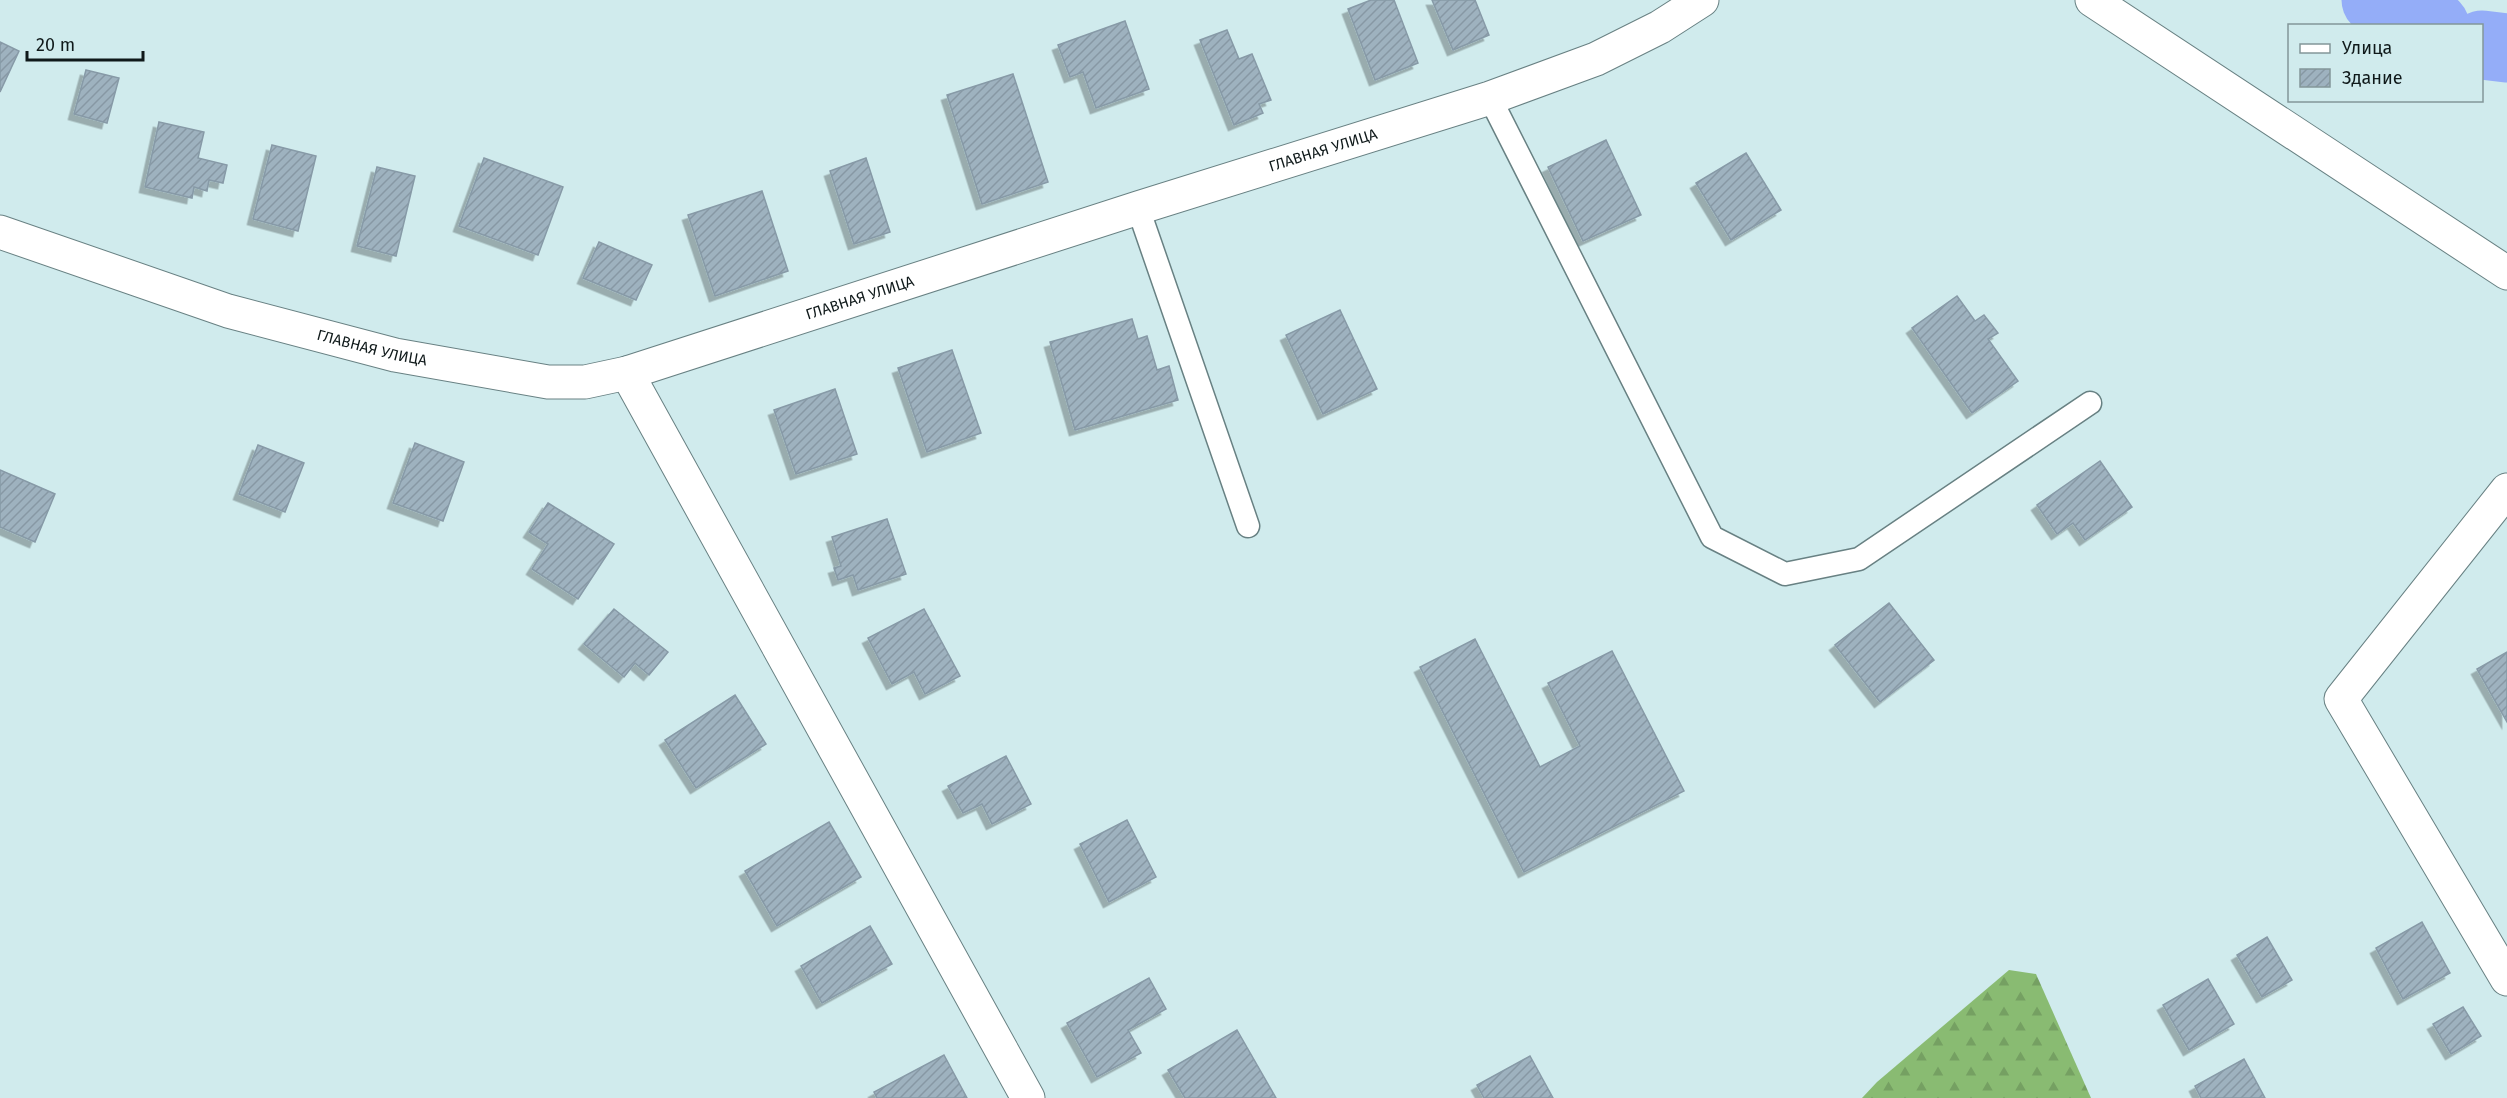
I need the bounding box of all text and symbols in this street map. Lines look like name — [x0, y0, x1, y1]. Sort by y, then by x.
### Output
scale bar — [27, 24, 142, 62]
legend — [2288, 24, 2483, 102]
text: 20 m — [36, 34, 75, 56]
text: Улица — [2342, 37, 2392, 59]
text: Здание — [2342, 67, 2403, 89]
street label: ГЛАВНАЯ УЛИЦА — [1266, 125, 1380, 176]
street label: ГЛАВНАЯ УЛИЦА — [804, 272, 917, 324]
street label: ГЛАВНАЯ УЛИЦА — [315, 326, 429, 370]

